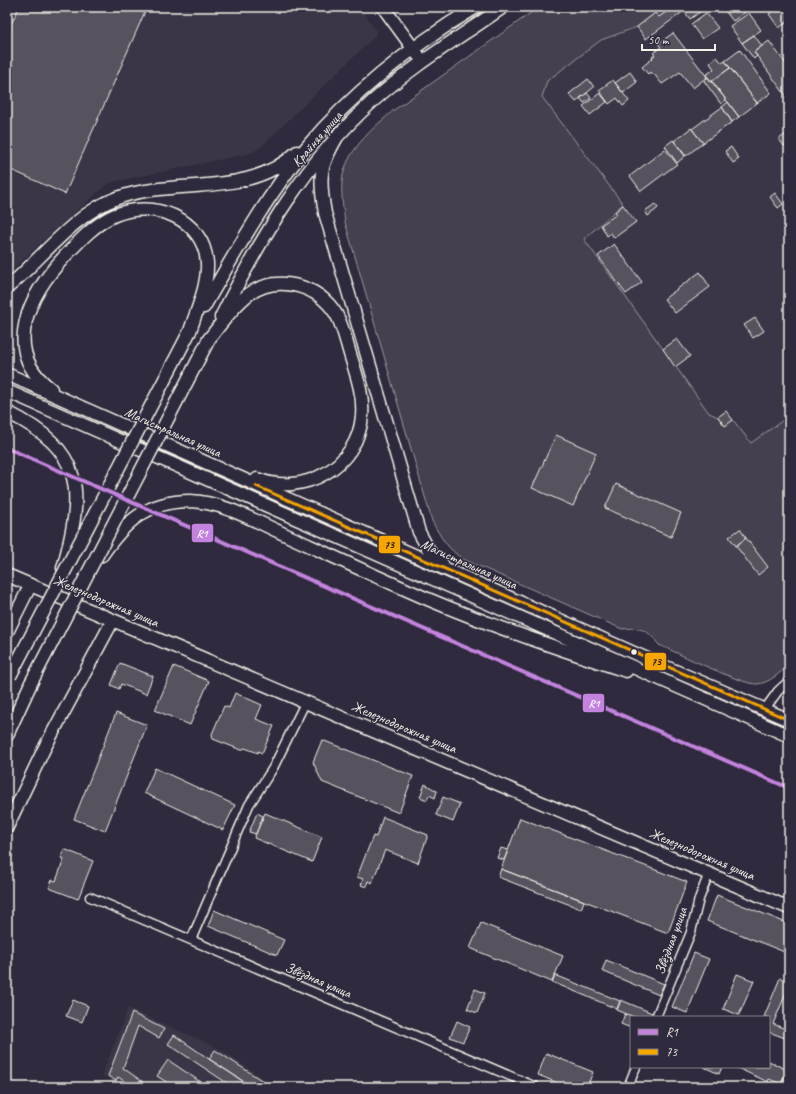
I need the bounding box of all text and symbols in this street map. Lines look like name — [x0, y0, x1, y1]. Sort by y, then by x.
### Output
scale bar — [642, 26, 715, 52]
text: 50 m — [648, 32, 670, 48]
street label: Крайняя улица — [288, 107, 347, 170]
street label: Магистральная улица — [122, 403, 225, 461]
line badge: R1 — [191, 523, 214, 543]
text: R1 — [197, 526, 209, 540]
line badge: 73 — [378, 535, 401, 554]
street label: Магистральная улица — [418, 535, 521, 593]
text: 73 — [384, 537, 395, 551]
street label: Железнодорожная улица — [51, 571, 162, 631]
unlabelled marker — [629, 647, 639, 657]
line badge: 73 — [644, 652, 667, 671]
text: 73 — [651, 654, 662, 668]
line badge: R1 — [582, 693, 605, 713]
text: R1 — [589, 696, 601, 710]
street label: Железнодорожная улица — [349, 697, 460, 757]
street label: Железнодорожная улица — [647, 824, 758, 884]
street label: Звёздная улица — [651, 904, 691, 977]
street label: Звёздная улица — [282, 958, 355, 1002]
legend — [630, 1016, 770, 1068]
text: R1 — [666, 1024, 678, 1040]
text: 73 — [666, 1044, 678, 1060]

